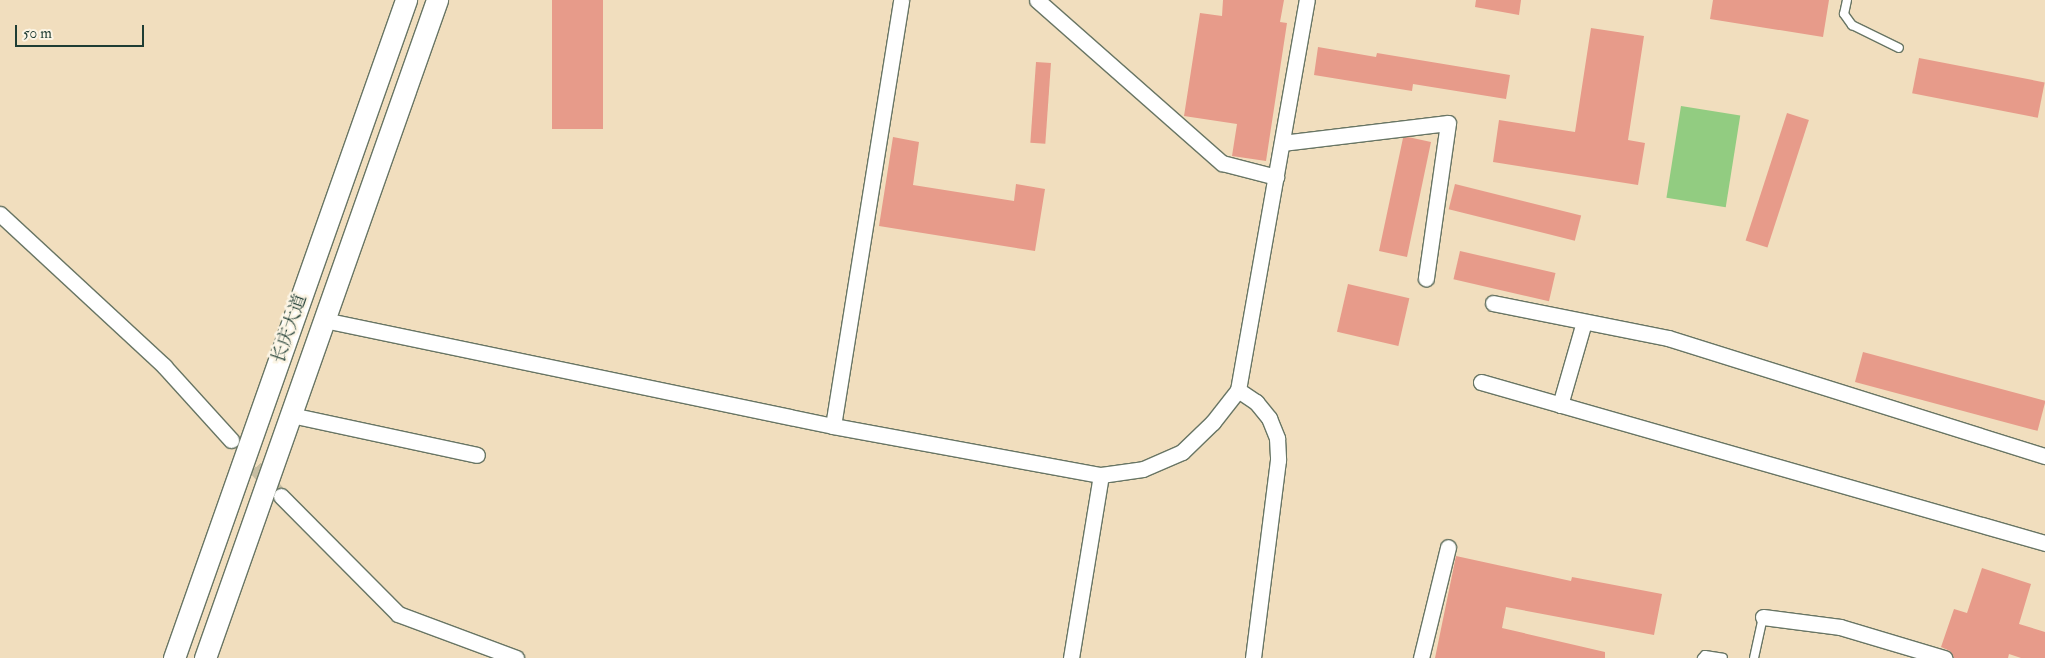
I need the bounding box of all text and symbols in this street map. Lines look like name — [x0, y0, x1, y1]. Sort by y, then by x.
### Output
scale bar — [18, 15, 146, 47]
text: 50 m — [23, 24, 52, 43]
street label: 长庆大道 — [268, 291, 312, 367]

